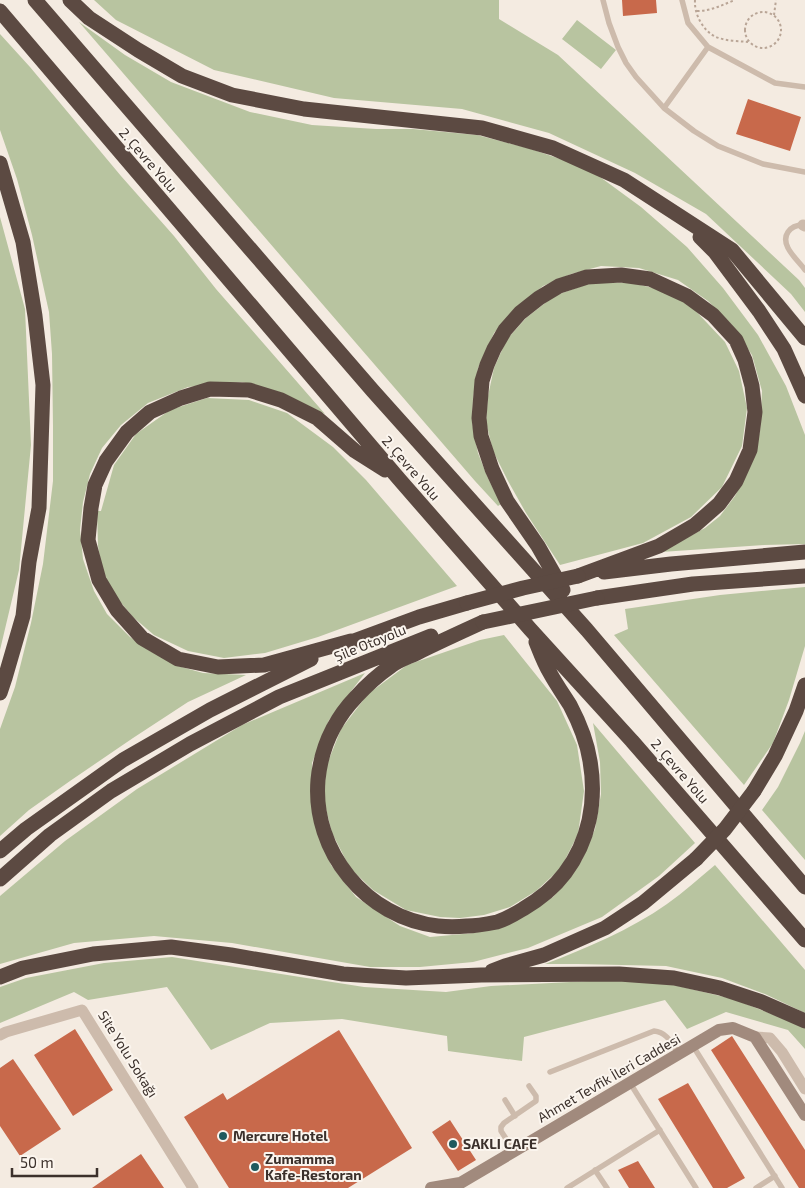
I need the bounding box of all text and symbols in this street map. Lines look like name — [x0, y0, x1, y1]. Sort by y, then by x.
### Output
street label: 2. Çevre Yolu — [115, 124, 181, 196]
street label: 2. Çevre Yolu — [378, 432, 444, 504]
street label: Şile Otoyolu — [331, 620, 409, 666]
street label: 2. Çevre Yolu — [647, 735, 713, 807]
street label: Site Yolu Sokağı — [95, 1007, 162, 1100]
street label: Ahmet Tevfik İleri Caddesi — [534, 1030, 683, 1125]
place label: Mercure Hotel — [233, 1127, 328, 1144]
marker: Mercure Hotel — [217, 1130, 229, 1142]
place label: SAKLI CAFE — [463, 1135, 537, 1152]
marker: SAKLI CAFE — [447, 1138, 459, 1150]
scale bar — [12, 1146, 98, 1178]
place label: Zumamma Kafe-Restoran — [265, 1150, 362, 1183]
text: 50 m — [20, 1153, 54, 1171]
marker: Zumamma Kafe-Restoran — [249, 1161, 261, 1173]

